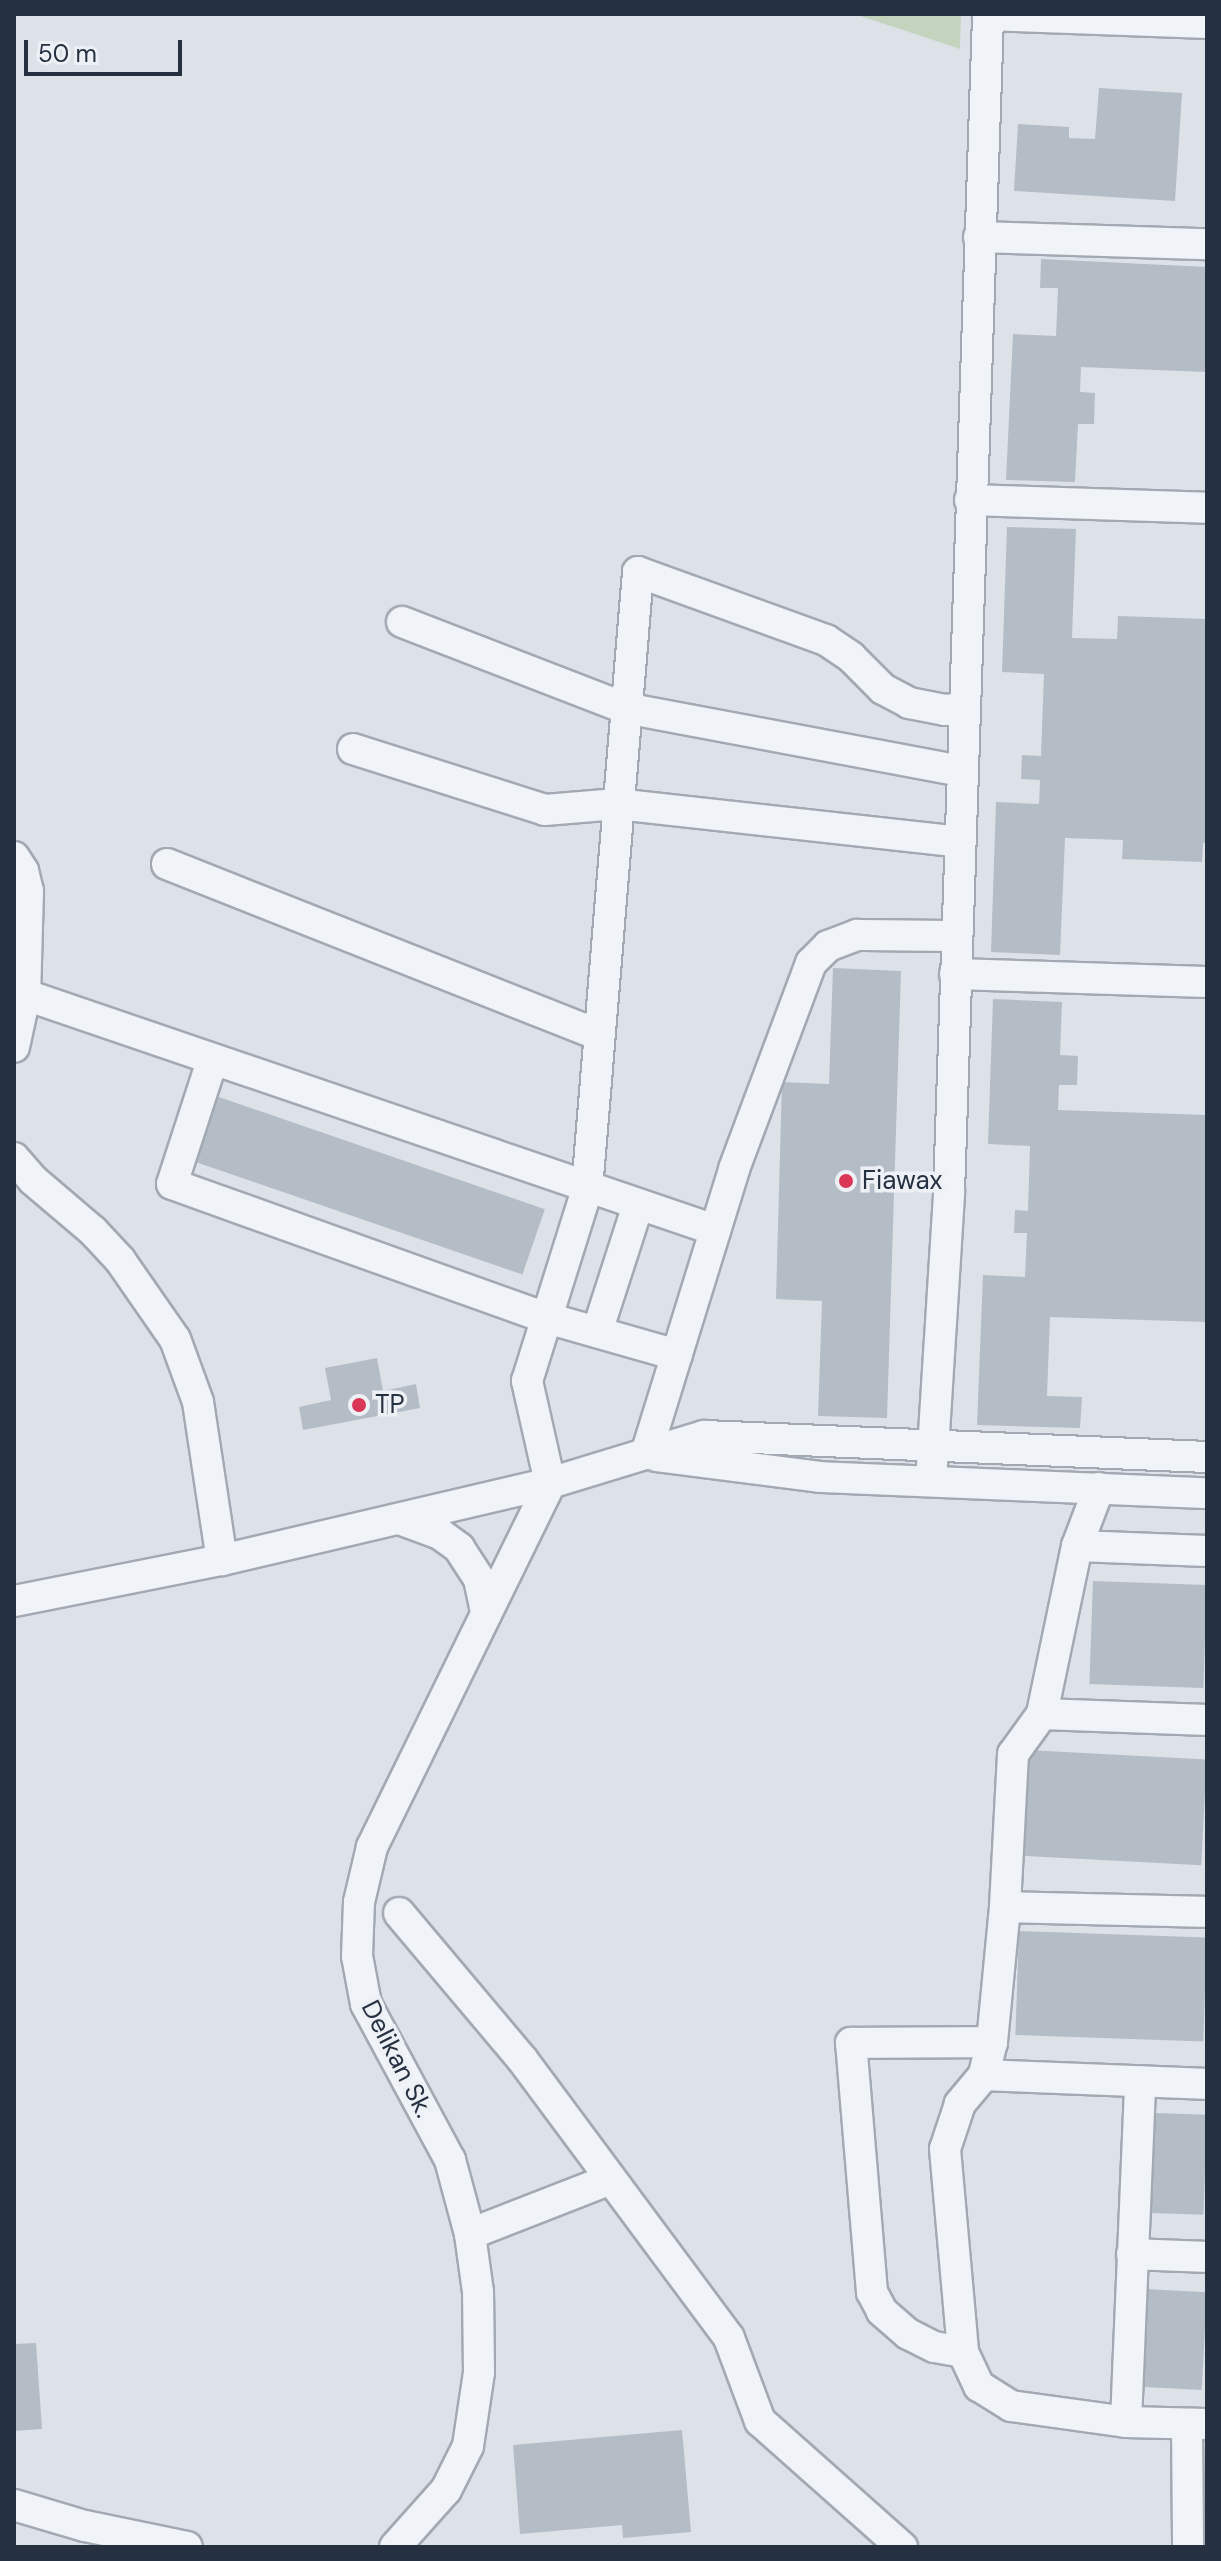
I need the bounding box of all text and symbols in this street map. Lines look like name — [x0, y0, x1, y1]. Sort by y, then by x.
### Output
scale bar — [28, 24, 186, 74]
text: 50 m — [38, 38, 97, 69]
place label: Fiawax — [862, 1165, 942, 1197]
marker: Fiawax — [837, 1172, 855, 1190]
place label: TP — [375, 1389, 405, 1421]
marker: TP — [350, 1396, 368, 1414]
street label: Delikan Sk. — [354, 1995, 440, 2123]

